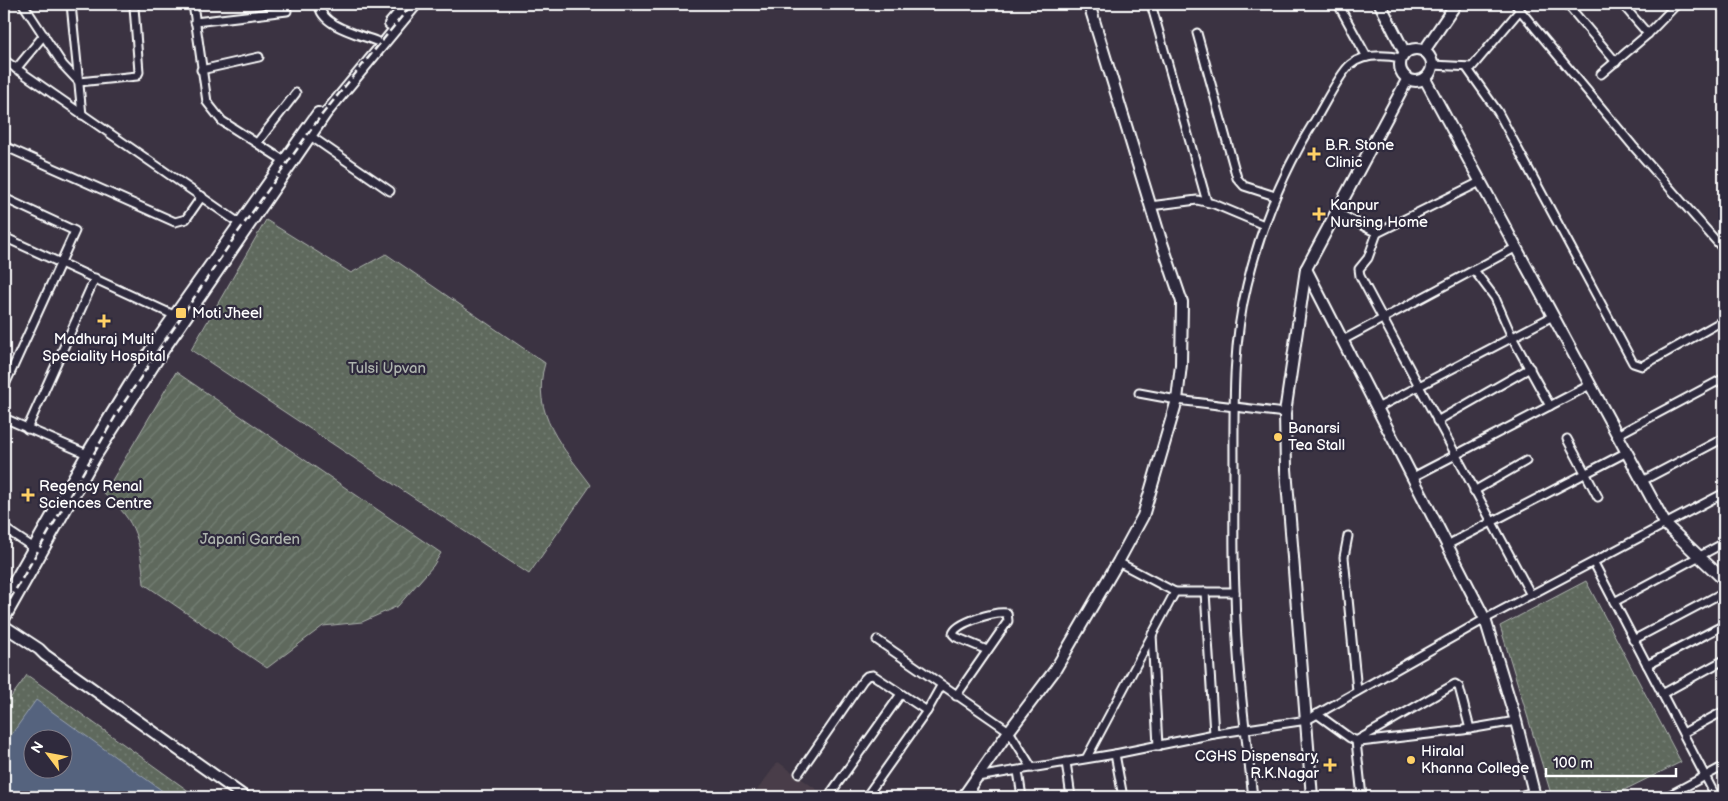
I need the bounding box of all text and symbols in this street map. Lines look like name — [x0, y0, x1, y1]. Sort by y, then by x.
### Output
place label: B.R. Stone Clinic — [1325, 136, 1394, 172]
marker: B.R. Stone Clinic — [1307, 147, 1321, 161]
place label: Kanpur Nursing Home — [1330, 196, 1428, 232]
marker: Kanpur Nursing Home — [1312, 207, 1326, 221]
place label: Moti Jheel — [192, 304, 262, 323]
marker: Moti Jheel — [174, 306, 188, 320]
marker: Madhuraj Multi Speciality Hospital — [97, 314, 111, 328]
place label: Madhuraj Multi Speciality Hospital — [42, 330, 166, 366]
park label: Tulsi Upvan — [348, 359, 426, 378]
place label: Banarsi Tea Stall — [1288, 419, 1345, 455]
marker: Banarsi Tea Stall — [1272, 431, 1284, 443]
place label: Regency Renal Sciences Centre — [39, 477, 152, 513]
marker: Regency Renal Sciences Centre — [21, 488, 35, 502]
park label: Japani Garden — [200, 530, 300, 549]
north arrow — [22, 728, 72, 778]
text: N — [27, 738, 47, 756]
place label: Hiralal Khanna College — [1421, 742, 1529, 778]
scale bar — [1546, 746, 1676, 778]
place label: CGHS Dispensary, R.K.Nagar — [1195, 747, 1320, 783]
marker: Hiralal Khanna College — [1405, 754, 1417, 766]
text: 100 m — [1553, 754, 1593, 773]
marker: CGHS Dispensary, R.K.Nagar — [1323, 758, 1337, 772]

